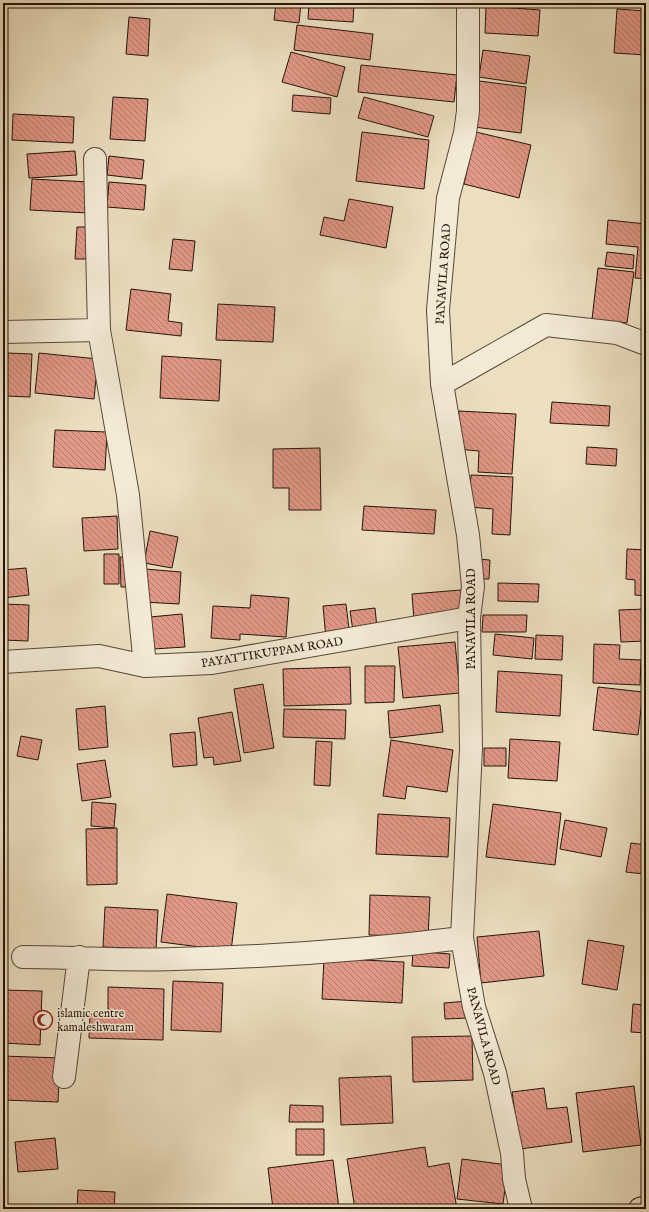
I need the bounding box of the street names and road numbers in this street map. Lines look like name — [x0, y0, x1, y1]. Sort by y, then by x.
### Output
street label: PANAVILA ROAD — [432, 223, 455, 325]
street label: PANAVILA ROAD — [464, 568, 479, 670]
street label: PAYATTIKUPPAM ROAD — [200, 634, 345, 671]
street label: PANAVILA ROAD — [463, 985, 504, 1087]

